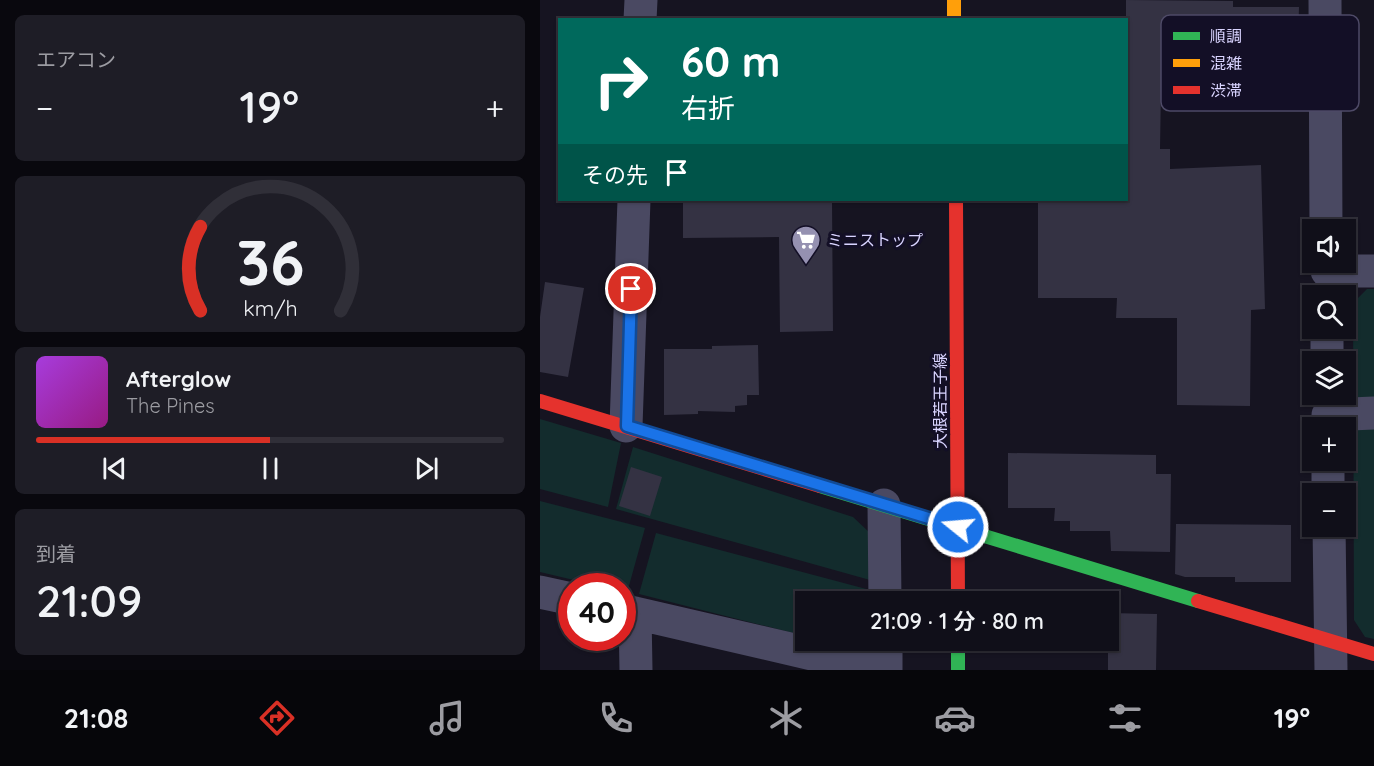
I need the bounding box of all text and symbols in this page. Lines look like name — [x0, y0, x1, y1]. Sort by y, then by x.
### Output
legend — [1161, 15, 1359, 111]
text: 順調 — [1210, 26, 1242, 46]
text: 60 m — [681, 35, 781, 88]
icon: right — [582, 42, 660, 120]
text: エアコン — [36, 47, 116, 72]
text: 混雑 — [1210, 53, 1242, 73]
text: 19° — [240, 78, 299, 134]
text: 渋滞 — [1210, 80, 1242, 100]
text: − — [36, 87, 53, 128]
text: + — [485, 87, 504, 128]
text: 右折 — [681, 91, 735, 125]
icon: arrive — [660, 156, 693, 189]
text: その先 — [582, 161, 648, 189]
map controls — [1302, 219, 1356, 537]
button: sound — [1302, 219, 1356, 273]
text: 36 — [236, 224, 304, 302]
supermarket icon: ミニストップ — [790, 224, 822, 266]
place label: ミニストップ — [827, 230, 923, 250]
pin — [605, 263, 656, 314]
icon: arrive — [614, 272, 647, 305]
button: search — [1302, 285, 1356, 339]
text: km/h — [243, 296, 297, 322]
button: layers — [1302, 351, 1356, 405]
street label: 大根若王子線 — [930, 353, 950, 449]
text: Afterglow — [126, 365, 231, 393]
text: The Pines — [126, 393, 215, 418]
button: + — [1302, 417, 1356, 471]
icon: previous — [98, 452, 131, 485]
icon: pause — [254, 452, 287, 485]
icon: next — [410, 452, 443, 485]
button: − — [1302, 483, 1356, 537]
position arrow — [926, 495, 990, 559]
text: 到着 — [36, 541, 76, 566]
text: 21:09 — [36, 572, 142, 628]
speed limit sign: 40 — [558, 573, 636, 651]
text: 21:09 · 1 分 · 80 m — [870, 607, 1044, 635]
icon: directions — [256, 697, 298, 739]
icon: music — [426, 697, 468, 739]
icon: phone — [595, 697, 637, 739]
icon: climate — [765, 697, 807, 739]
icon: car — [934, 697, 976, 739]
icon: filters — [1104, 697, 1146, 739]
text: 21:08 — [64, 701, 128, 735]
text: 19° — [1274, 701, 1310, 735]

